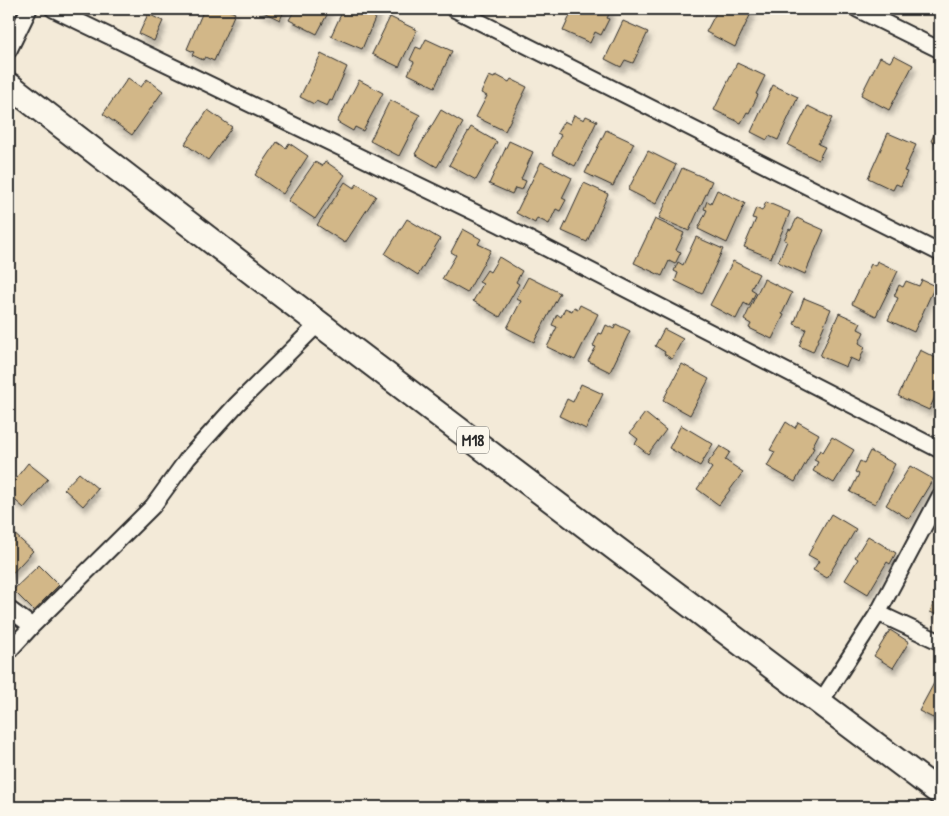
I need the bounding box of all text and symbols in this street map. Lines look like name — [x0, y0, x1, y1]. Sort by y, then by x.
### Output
road number: M18 — [457, 426, 489, 454]

